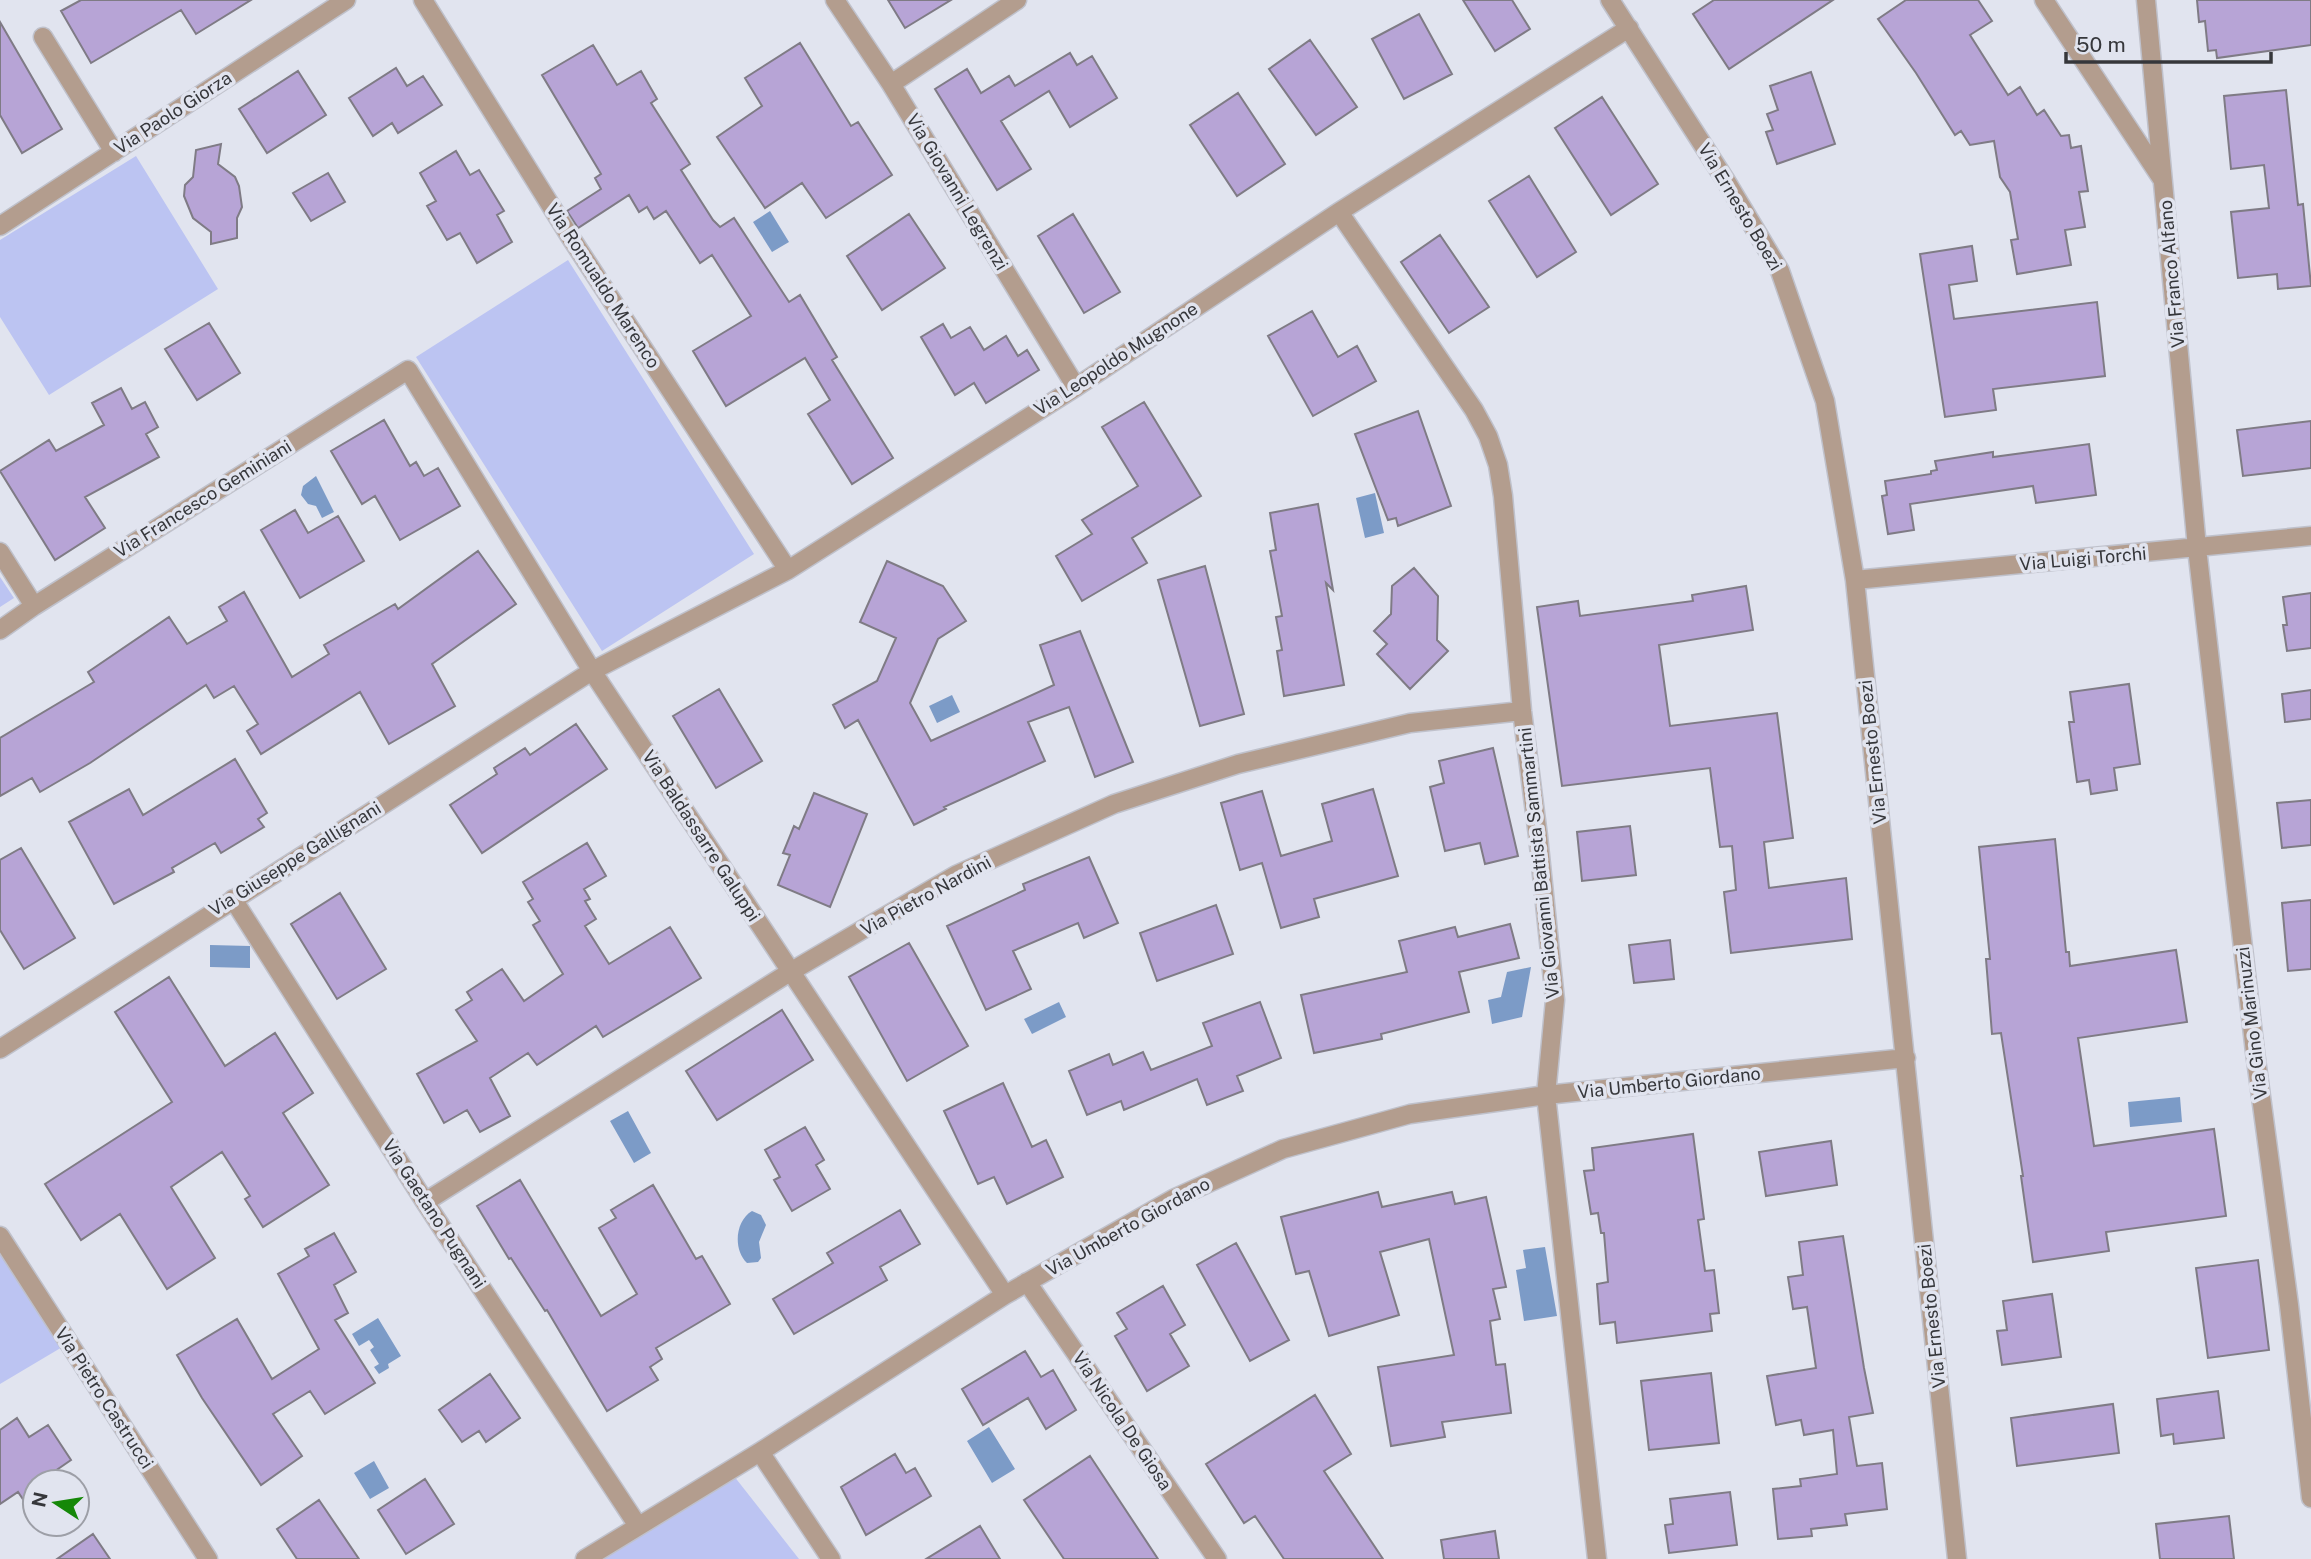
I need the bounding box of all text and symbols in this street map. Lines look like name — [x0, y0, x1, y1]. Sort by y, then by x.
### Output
scale bar — [2066, 21, 2271, 65]
text: 50 m — [2076, 32, 2126, 57]
street label: Via Paolo Giorza — [110, 67, 235, 158]
street label: Via Giovanni Legrenzi — [902, 110, 1012, 274]
street label: Via Ernesto Boezi — [1694, 139, 1787, 274]
street label: Via Romualdo Marenco — [542, 199, 665, 372]
street label: Via Franco Alfano — [2155, 199, 2188, 349]
street label: Via Leopoldo Mugnone — [1030, 298, 1202, 419]
street label: Via Francesco Geminiani — [110, 435, 295, 562]
street label: Via Luigi Torchi — [2019, 542, 2147, 575]
street label: Via Ernesto Boezi — [1854, 679, 1891, 825]
street label: Via Giovanni Battista Sammartini — [1514, 726, 1563, 1000]
street label: Via Baldassarre Galuppi — [638, 746, 765, 925]
street label: Via Giuseppe Gallignani — [205, 797, 385, 920]
street label: Via Pietro Nardini — [857, 851, 994, 940]
street label: Via Gino Marinuzzi — [2232, 946, 2271, 1101]
street label: Via Umberto Giordano — [1576, 1062, 1762, 1103]
street label: Via Gaetano Pugnani — [378, 1135, 491, 1292]
street label: Via Umberto Giordano — [1042, 1173, 1213, 1280]
street label: Via Ernesto Boezi — [1913, 1243, 1950, 1389]
street label: Via Pietro Castrucci — [51, 1323, 158, 1472]
street label: Via Nicola De Giosa — [1068, 1348, 1177, 1494]
north arrow — [21, 1468, 91, 1538]
text: N — [27, 1490, 52, 1509]

